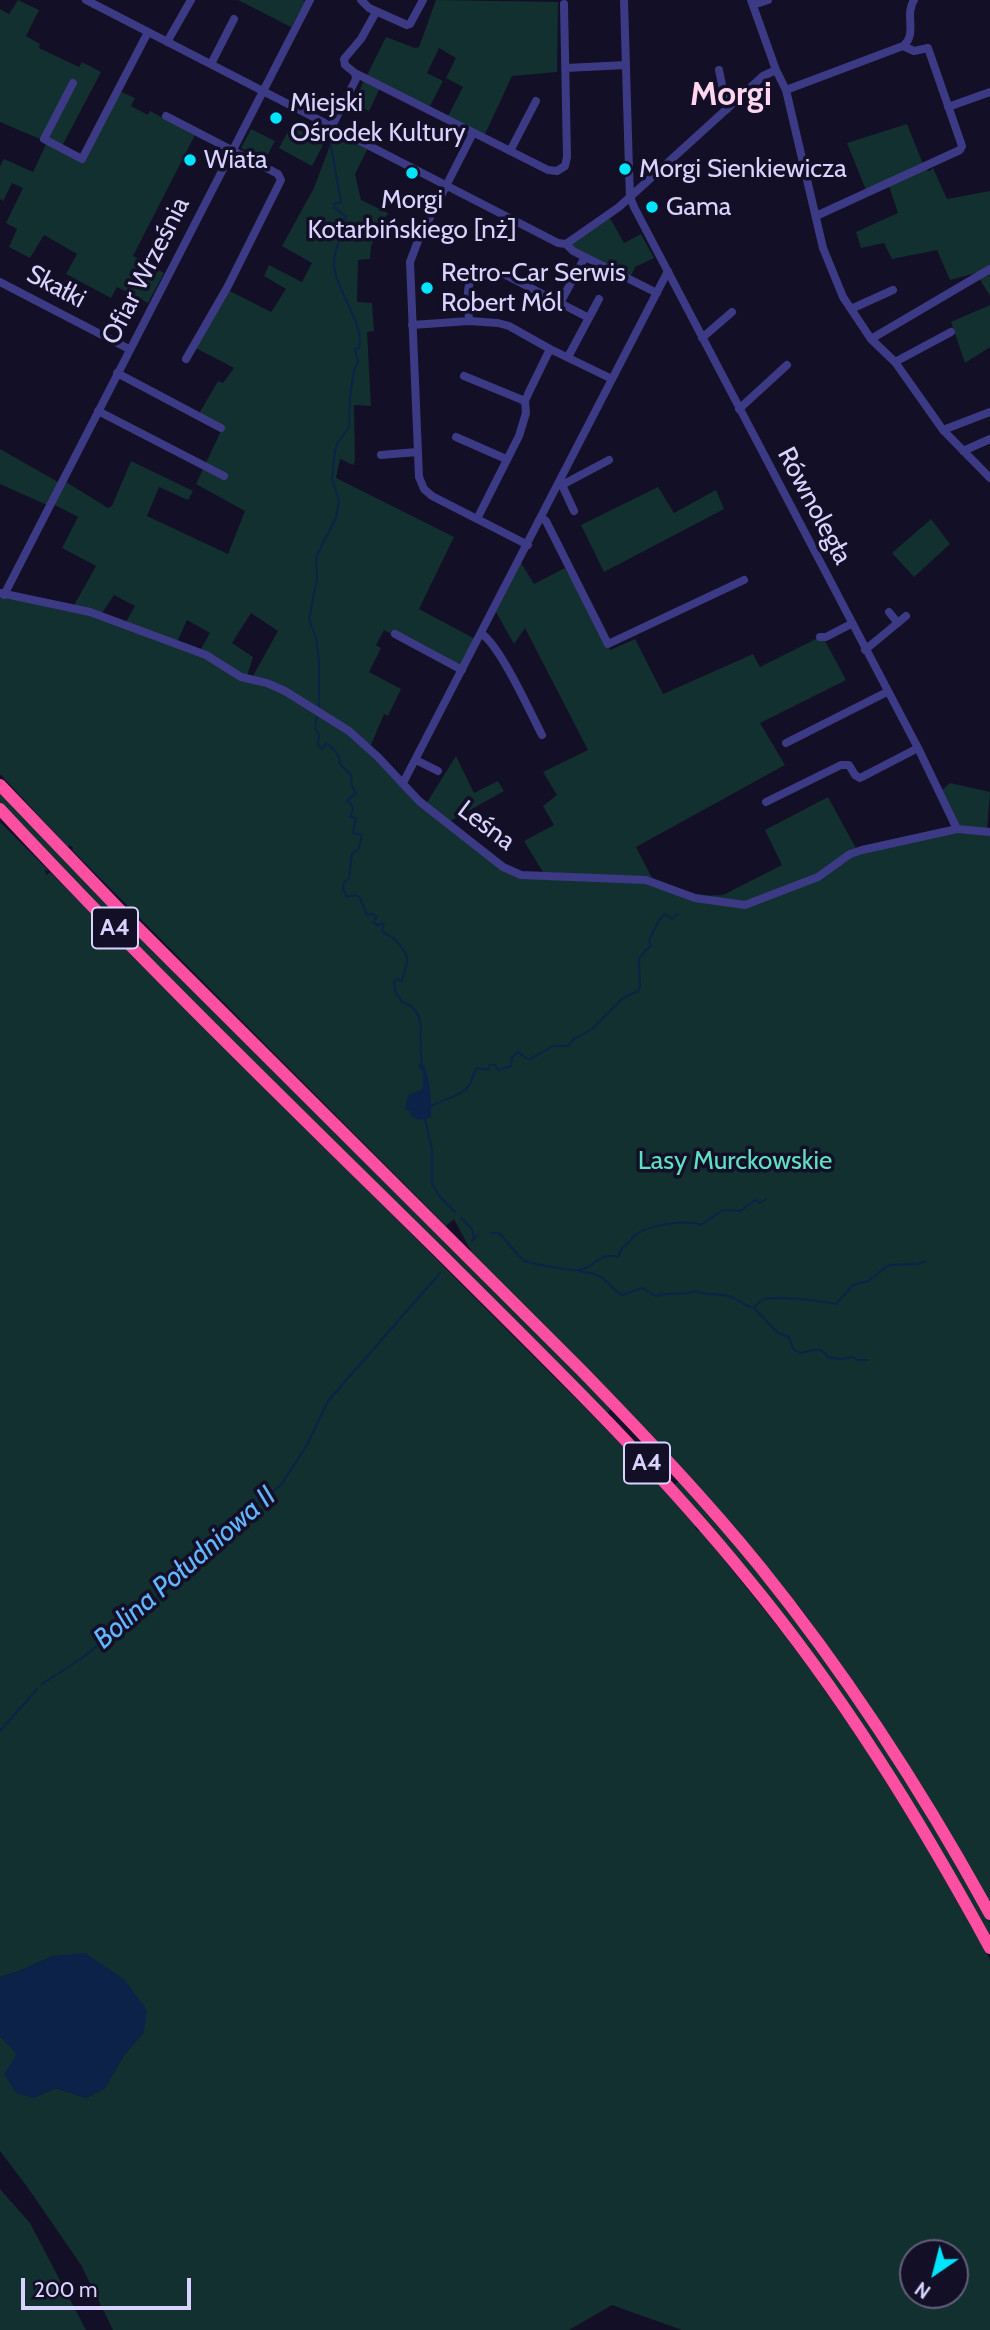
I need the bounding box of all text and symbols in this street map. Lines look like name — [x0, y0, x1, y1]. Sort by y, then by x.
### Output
district label: Morgi — [690, 75, 772, 115]
place label: Miejski Ośrodek Kultury — [290, 87, 466, 148]
marker: Miejski Ośrodek Kultury — [268, 110, 284, 126]
place label: Wiata — [204, 144, 267, 176]
marker: Wiata — [182, 152, 198, 168]
place label: Morgi Sienkiewicza — [639, 153, 847, 185]
marker: Morgi Sienkiewicza — [617, 161, 633, 177]
marker: Morgi Kotarbińskiego [nż] — [404, 165, 420, 181]
place label: Morgi Kotarbińskiego [nż] — [308, 184, 516, 246]
place label: Gama — [666, 191, 731, 223]
street label: Ofiar Września — [96, 192, 196, 350]
marker: Gama — [644, 199, 660, 215]
place label: Retro-Car Serwis Robert Mól — [441, 257, 626, 318]
street label: Skałki — [21, 259, 91, 315]
marker: Retro-Car Serwis Robert Mól — [419, 280, 435, 296]
street label: Równoległa — [770, 442, 858, 570]
street label: Leśna — [451, 794, 521, 858]
road number: A4 — [92, 908, 138, 948]
park label: Lasy Murckowskie — [638, 1145, 832, 1177]
road number: A4 — [624, 1442, 670, 1484]
water label: Bolina Południowa II — [87, 1480, 283, 1656]
north arrow — [899, 2239, 969, 2309]
scale bar — [24, 2264, 194, 2308]
text: 200 m — [34, 2277, 97, 2302]
text: N — [911, 2277, 935, 2303]

